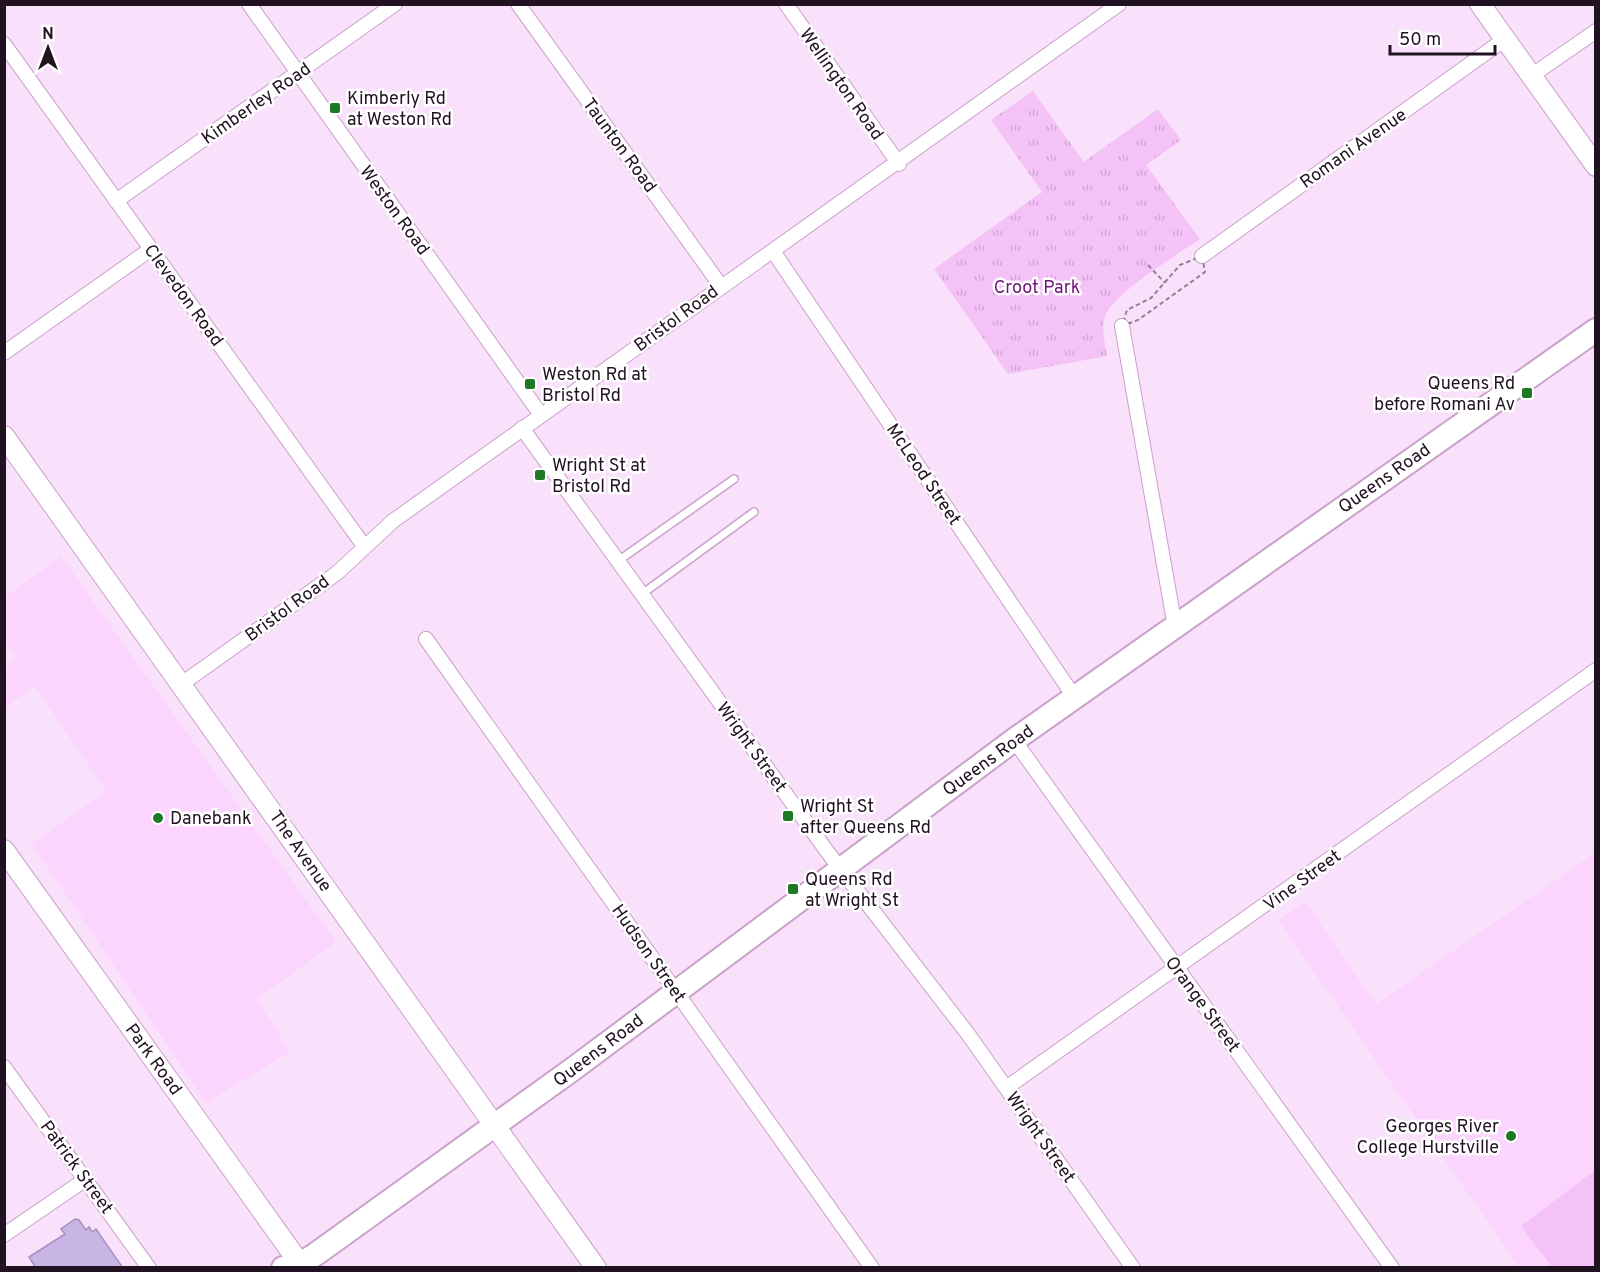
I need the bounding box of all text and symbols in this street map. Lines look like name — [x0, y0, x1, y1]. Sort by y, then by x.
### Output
north arrow — [18, 18, 78, 78]
scale bar — [1390, 18, 1495, 56]
street label: Wellington Road — [794, 24, 888, 145]
text: N — [42, 25, 54, 45]
text: 50 m — [1399, 29, 1441, 52]
street label: Kimberley Road — [198, 58, 316, 150]
place label: Kimberly Rd at Weston Rd — [347, 88, 452, 132]
street label: Taunton Road — [577, 94, 661, 198]
marker: Kimberly Rd at Weston Rd — [328, 101, 342, 115]
street label: Romani Avenue — [1296, 104, 1412, 194]
street label: Weston Road — [354, 162, 434, 260]
street label: Clevedon Road — [138, 240, 228, 352]
park label: Croot Park — [994, 277, 1080, 300]
street label: Bristol Road — [630, 281, 724, 358]
place label: Weston Rd at Bristol Rd — [542, 364, 647, 408]
place label: Queens Rd before Romani Av — [1374, 373, 1515, 417]
marker: Weston Rd at Bristol Rd — [523, 377, 537, 391]
marker: Queens Rd before Romani Av — [1520, 386, 1534, 400]
street label: McLeod Street — [880, 420, 965, 530]
street label: Queens Road — [1334, 439, 1436, 519]
place label: Wright St at Bristol Rd — [552, 455, 646, 499]
marker: Wright St at Bristol Rd — [533, 468, 547, 482]
street label: Bristol Road — [241, 571, 335, 648]
street label: Wright Street — [710, 698, 791, 798]
street label: Queens Road — [939, 720, 1039, 802]
place label: Wright St after Queens Rd — [800, 796, 931, 840]
street label: The Avenue — [263, 807, 336, 897]
place label: Danebank — [170, 808, 252, 831]
marker: Wright St after Queens Rd — [781, 809, 795, 823]
marker: Danebank — [151, 811, 165, 825]
street label: Vine Street — [1260, 845, 1346, 917]
place label: Queens Rd at Wright St — [805, 869, 899, 913]
marker: Queens Rd at Wright St — [786, 882, 800, 896]
street label: Hudson Street — [605, 900, 690, 1008]
street label: Orange Street — [1159, 952, 1244, 1058]
street label: Queens Road — [549, 1010, 649, 1093]
street label: Park Road — [119, 1020, 187, 1100]
street label: Wright Street — [1000, 1088, 1080, 1188]
place label: Georges River College Hurstville — [1356, 1116, 1499, 1160]
street label: Patrick Street — [34, 1117, 117, 1219]
marker: Georges River College Hurstville — [1504, 1129, 1518, 1143]

